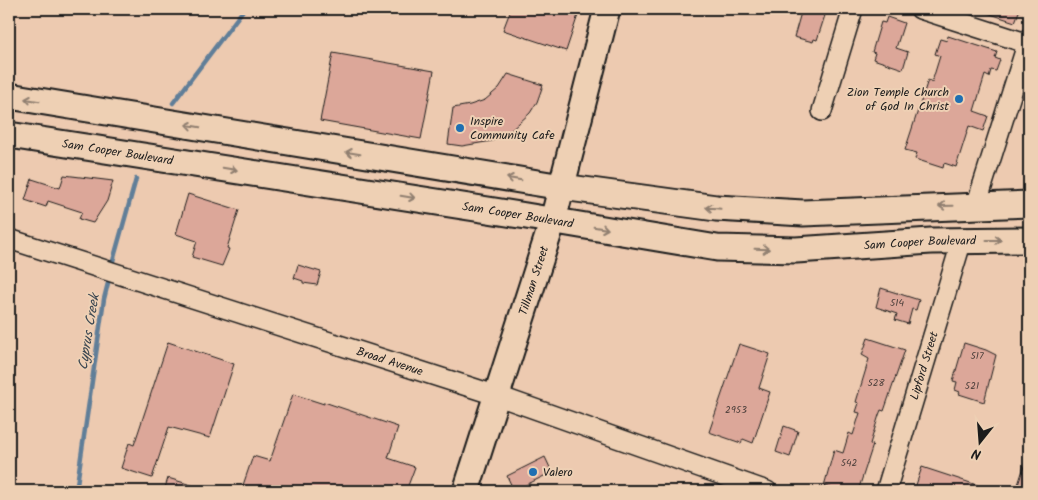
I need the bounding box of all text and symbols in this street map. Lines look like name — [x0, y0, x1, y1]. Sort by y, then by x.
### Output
place label: Zion Temple Church of God In Christ — [847, 83, 949, 116]
marker: Zion Temple Church of God In Christ — [953, 93, 965, 105]
one-way arrow — [25, 95, 41, 105]
place label: Inspire Community Cafe — [470, 112, 555, 145]
one-way arrow — [185, 121, 201, 131]
marker: Inspire Community Cafe — [454, 122, 466, 134]
street label: Sam Cooper Boulevard — [61, 134, 176, 170]
one-way arrow — [346, 147, 362, 157]
one-way arrow — [221, 165, 237, 175]
one-way arrow — [506, 173, 522, 183]
one-way arrow — [399, 192, 415, 202]
street label: Sam Cooper Boulevard — [461, 197, 576, 233]
one-way arrow — [938, 202, 954, 211]
one-way arrow — [706, 203, 722, 213]
one-way arrow — [593, 224, 609, 234]
street label: Sam Cooper Boulevard — [863, 231, 977, 255]
one-way arrow — [986, 235, 1002, 245]
street label: Tillman Street — [513, 243, 554, 318]
one-way arrow — [754, 244, 770, 254]
water label: Cyprus Creek — [72, 290, 106, 372]
house number: 514 — [890, 295, 904, 311]
street label: Lipford Street — [905, 329, 943, 402]
street label: Broad Avenue — [354, 342, 426, 381]
house number: 517 — [970, 348, 984, 364]
house number: 528 — [867, 375, 886, 391]
house number: 521 — [965, 378, 979, 394]
house number: 2953 — [725, 402, 747, 418]
north arrow — [956, 418, 1006, 468]
text: N — [969, 442, 984, 465]
house number: 542 — [841, 455, 858, 471]
place label: Valero — [543, 463, 573, 482]
marker: Valero — [527, 466, 539, 478]

